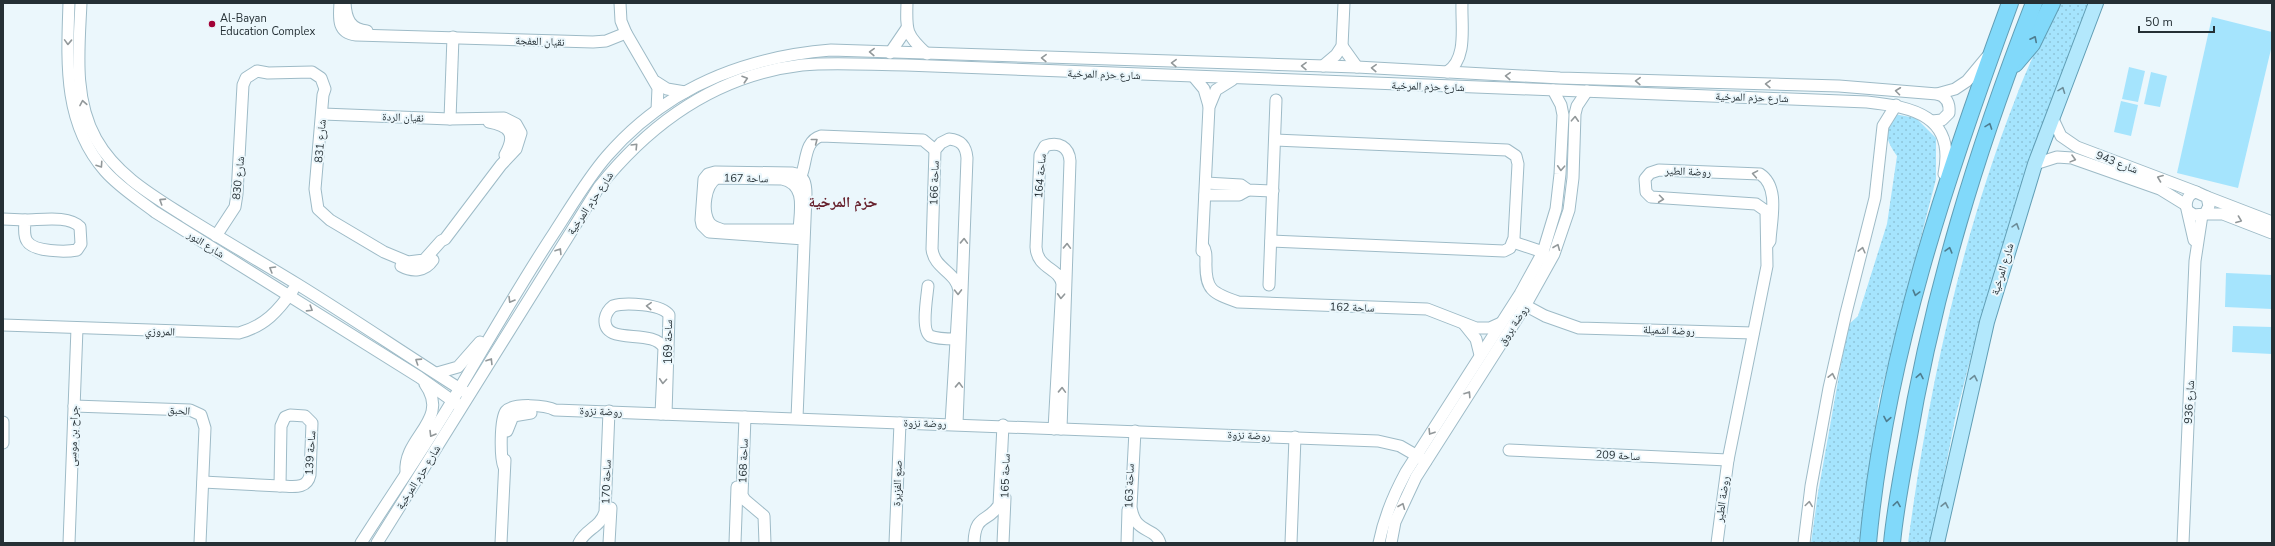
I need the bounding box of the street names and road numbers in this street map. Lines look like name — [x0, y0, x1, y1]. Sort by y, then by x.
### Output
street label: نقيان العفجة — [515, 33, 565, 50]
street label: شارع حزم المرخية — [1067, 66, 1141, 83]
street label: شارع حزم المرخية — [1391, 78, 1465, 95]
street label: شارع حزم المرخية — [1715, 89, 1789, 106]
street label: نقيان الردة — [382, 109, 424, 126]
street label: شارع 831 — [311, 119, 330, 163]
street label: شارع 943 — [2094, 148, 2140, 177]
street label: ساحة 164 — [1031, 153, 1050, 199]
street label: شارع 830 — [229, 156, 248, 200]
street label: ساحة 166 — [926, 160, 943, 206]
street label: روضة الطير — [1664, 163, 1711, 180]
street label: شارع حزم المرخية — [564, 169, 617, 238]
street label: ساحة 167 — [724, 171, 768, 186]
street label: شارع النور — [183, 227, 227, 262]
street label: شارع المرخية — [1987, 241, 2017, 297]
street label: ساحة 162 — [1329, 299, 1375, 316]
street label: روضة بروق — [1495, 302, 1532, 348]
street label: ساحة 169 — [661, 320, 676, 364]
street label: روضة اشميلة — [1643, 322, 1695, 339]
street label: المروزي — [145, 323, 175, 340]
street label: شارع 936 — [2181, 380, 2198, 424]
street label: الحبق — [167, 402, 191, 419]
street label: روضة نزوة — [579, 403, 623, 420]
street label: جراح بن موسى — [65, 405, 82, 467]
street label: روضة نزوة — [903, 416, 947, 431]
street label: روضة نزوة — [1227, 427, 1271, 444]
street label: ساحة 139 — [301, 430, 320, 476]
street label: ساحة 168 — [735, 438, 752, 484]
street label: شارع حزم المرخية — [393, 442, 444, 512]
street label: ساحة 209 — [1595, 447, 1641, 464]
street label: ساحة 165 — [997, 453, 1014, 499]
street label: ساحة 170 — [598, 459, 615, 505]
street label: صنع الفزيرة — [889, 460, 906, 506]
street label: ساحة 163 — [1121, 463, 1138, 509]
street label: روضة الطير — [1712, 475, 1733, 524]

